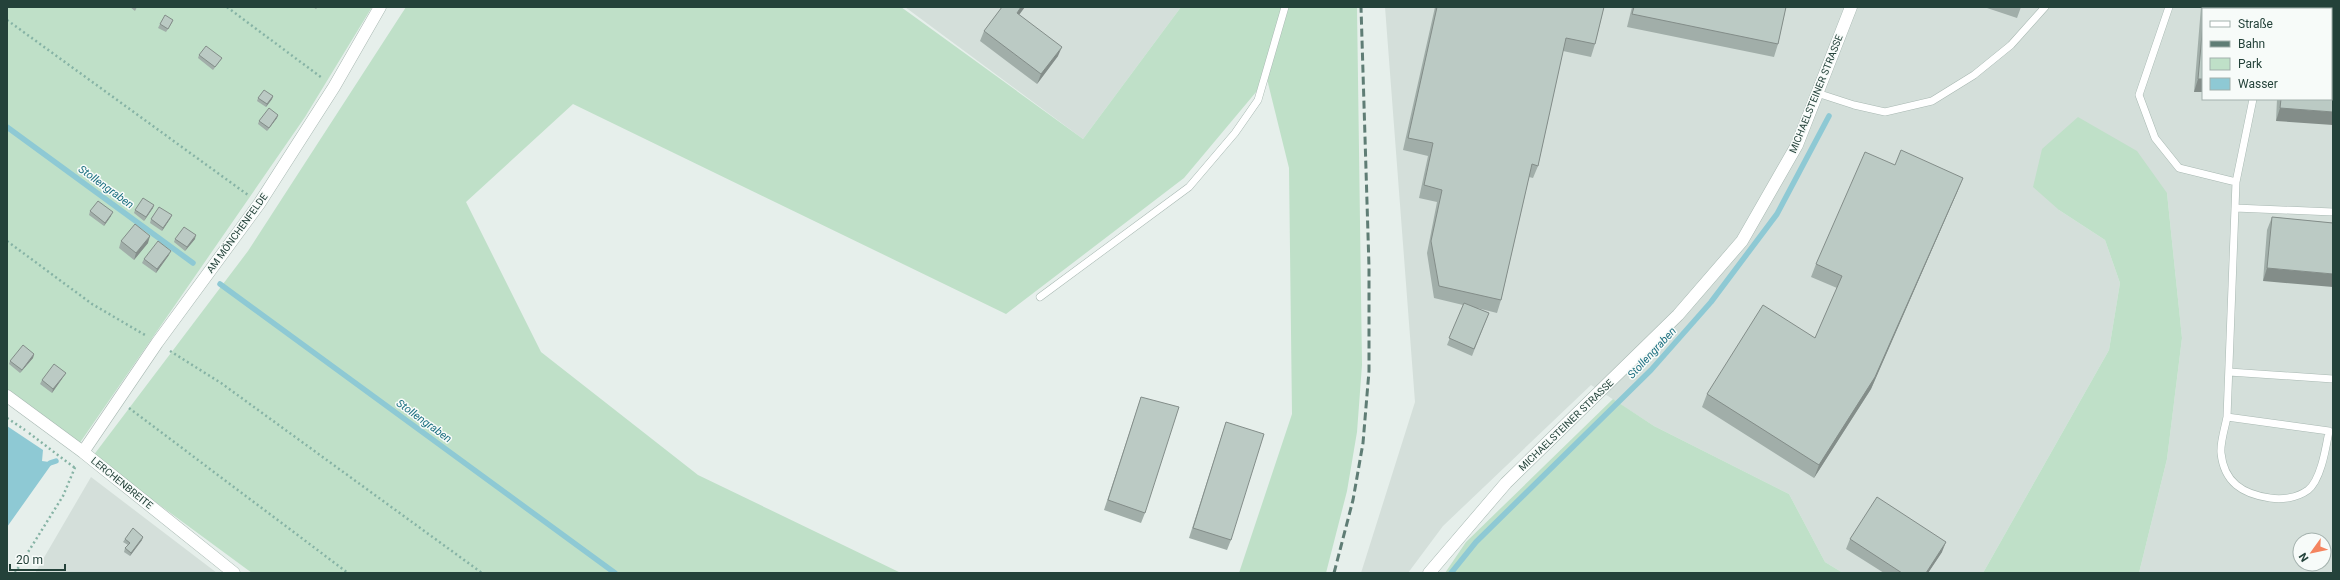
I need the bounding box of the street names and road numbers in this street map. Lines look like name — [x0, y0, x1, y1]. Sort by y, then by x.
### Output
street label: MICHAELSTEINER STRASSE — [1787, 33, 1845, 155]
street label: AM MÖNCHENFELDE — [204, 190, 270, 275]
street label: MICHAELSTEINER STRASSE — [1517, 377, 1616, 473]
street label: LERCHENBREITE — [89, 455, 155, 511]

